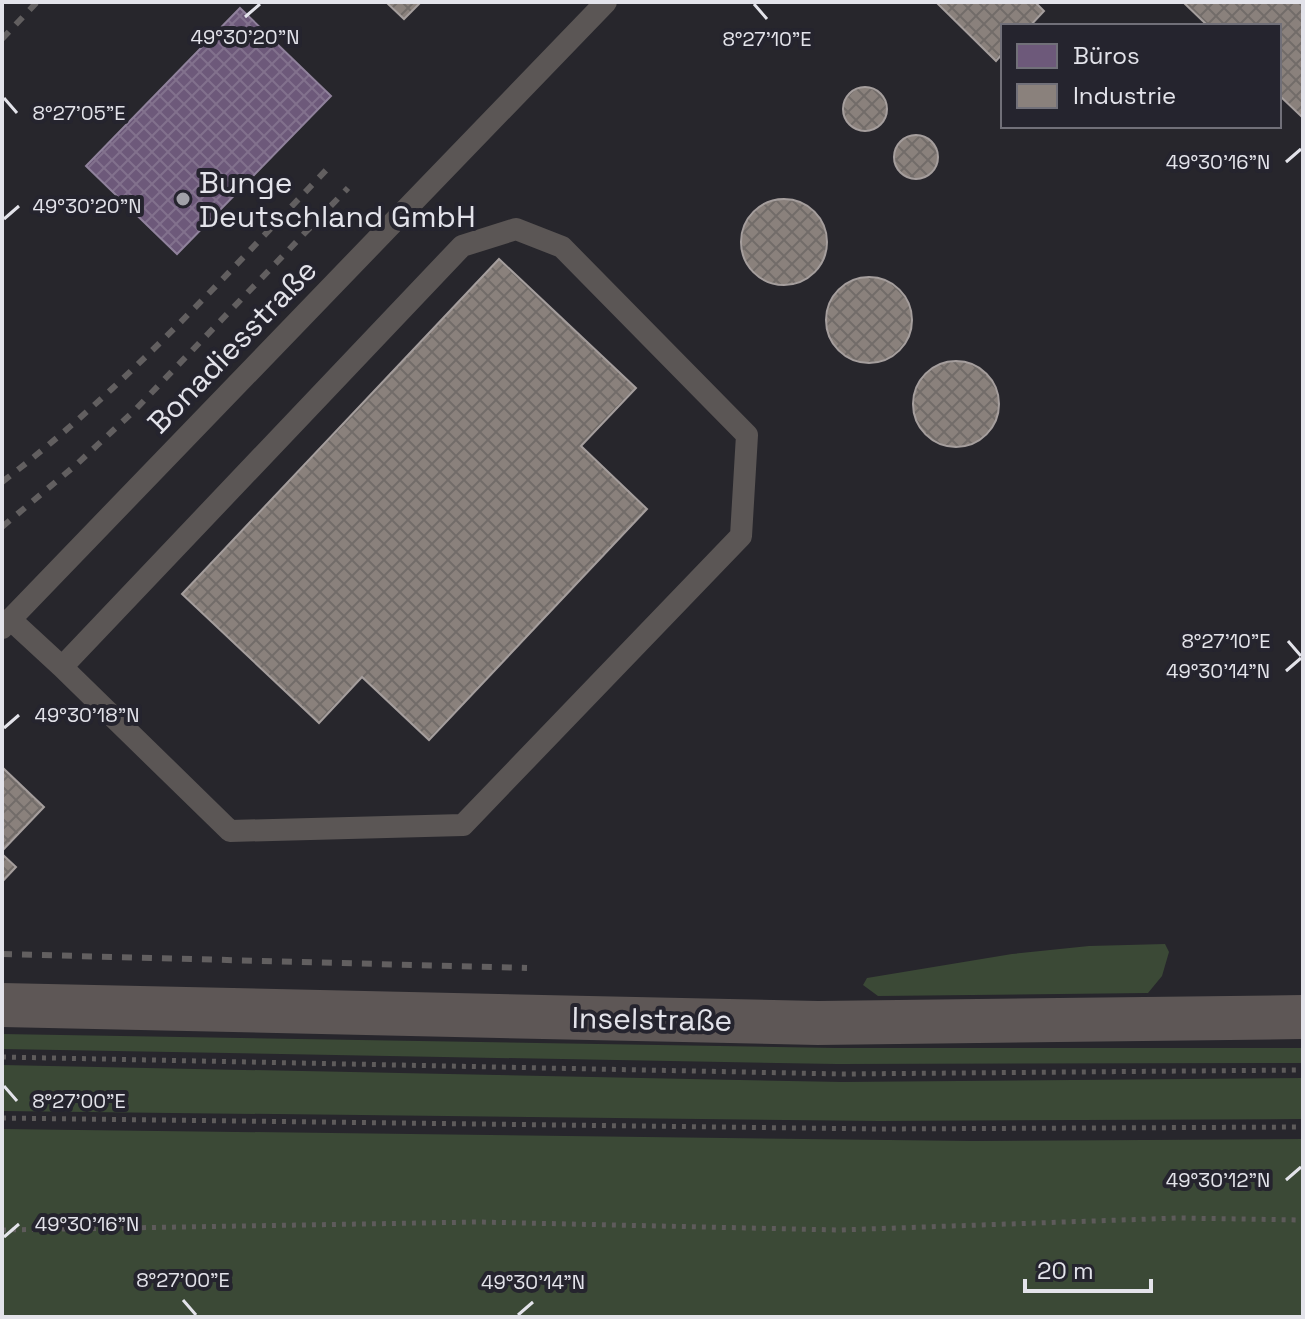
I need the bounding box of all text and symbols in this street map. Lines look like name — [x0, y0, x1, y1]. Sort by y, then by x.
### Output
text: 49°30'20"N — [191, 24, 299, 50]
legend — [1001, 24, 1281, 128]
text: 8°27'10"E — [722, 26, 812, 52]
text: Büros — [1073, 40, 1140, 71]
text: Industrie — [1073, 80, 1176, 111]
text: 8°27'05"E — [33, 100, 125, 126]
text: 49°30'16"N — [1166, 149, 1270, 175]
place label: Bunge Deutschland GmbH — [199, 163, 476, 236]
marker: Bunge Deutschland GmbH — [174, 190, 192, 208]
text: 49°30'20"N — [33, 193, 141, 219]
street label: Bonadiesstraße — [139, 251, 325, 441]
text: 8°27'10"E — [1181, 628, 1271, 654]
text: 49°30'14"N — [1166, 658, 1270, 684]
text: 49°30'18"N — [35, 702, 139, 728]
street label: Inselstraße — [571, 998, 733, 1040]
text: 8°27'00"E — [32, 1088, 126, 1114]
text: 49°30'12"N — [1166, 1167, 1270, 1193]
text: 49°30'16"N — [35, 1211, 139, 1237]
scale bar — [1025, 1243, 1151, 1293]
text: 20 m — [1037, 1255, 1094, 1286]
text: 8°27'00"E — [136, 1267, 230, 1293]
text: 49°30'14"N — [481, 1269, 585, 1295]

